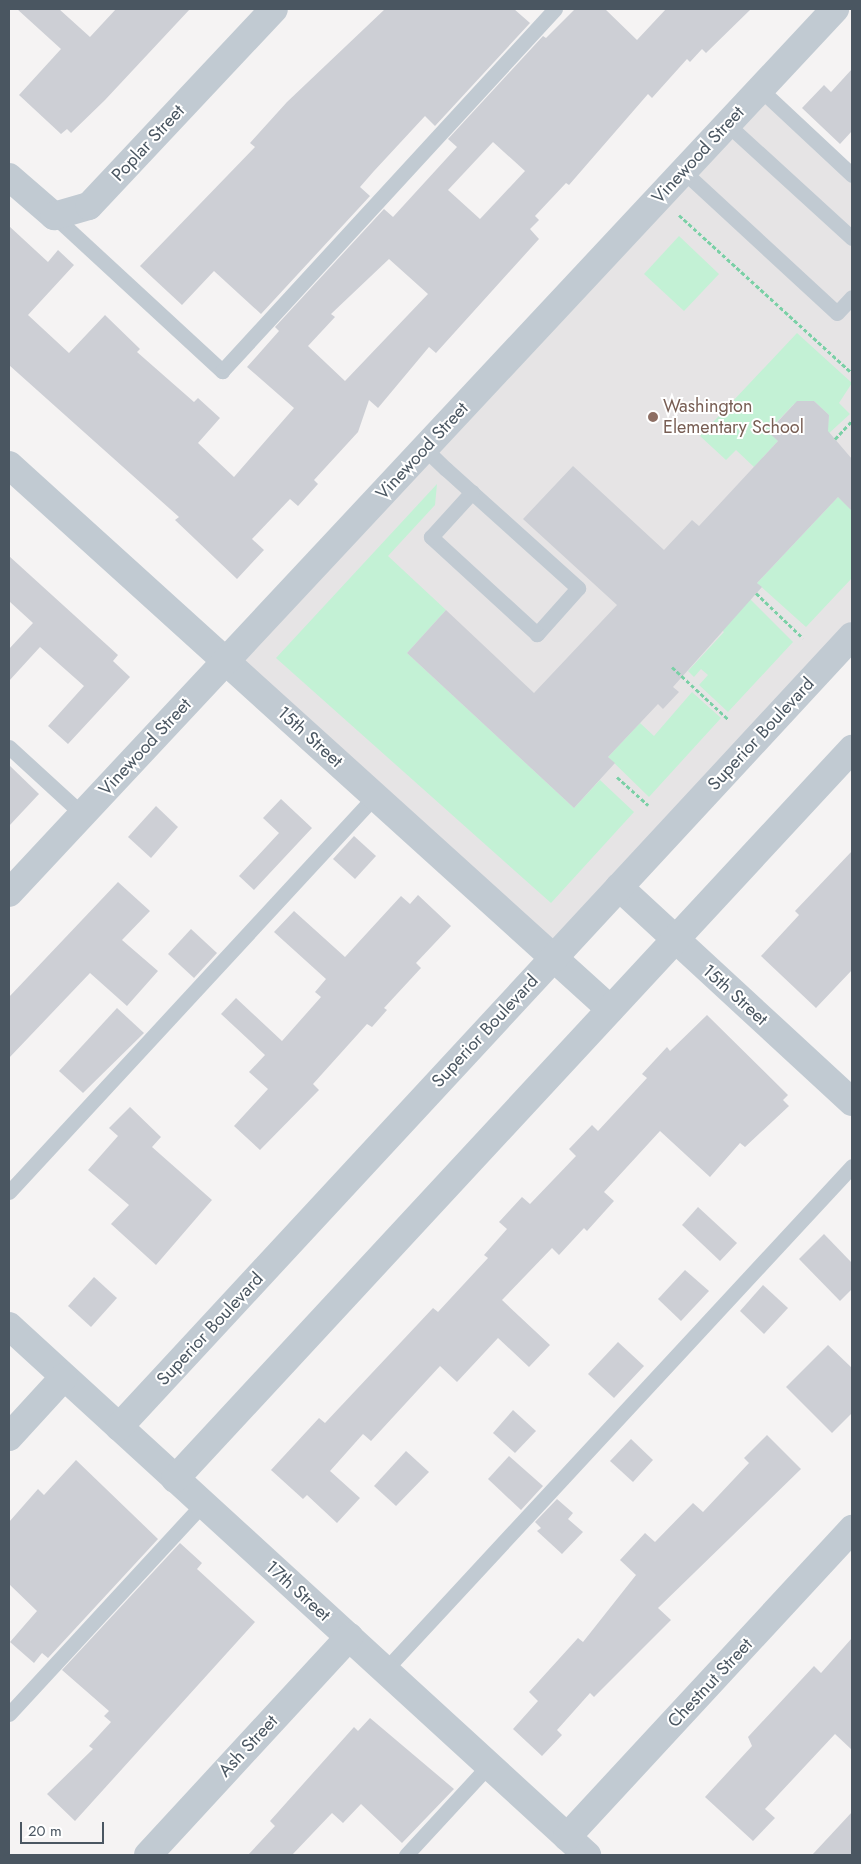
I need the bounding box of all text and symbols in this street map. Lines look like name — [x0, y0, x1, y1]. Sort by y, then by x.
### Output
street label: Poplar Street — [107, 100, 189, 186]
street label: Vinewood Street — [647, 102, 749, 208]
place label: Washington Elementary School — [663, 396, 804, 438]
street label: Vinewood Street — [371, 398, 473, 504]
marker: Washington Elementary School — [647, 411, 659, 423]
street label: Superior Boulevard — [703, 673, 819, 795]
street label: Vinewood Street — [94, 694, 196, 800]
street label: 15th Street — [273, 702, 347, 772]
street label: 15th Street — [698, 960, 772, 1030]
street label: Superior Boulevard — [427, 970, 543, 1092]
street label: Superior Boulevard — [152, 1268, 268, 1390]
street label: 17th Street — [261, 1556, 335, 1626]
street label: Chestnut Street — [663, 1634, 757, 1732]
street label: Ash Street — [214, 1711, 282, 1781]
scale bar — [22, 1812, 106, 1844]
text: 20 m — [28, 1820, 62, 1842]

